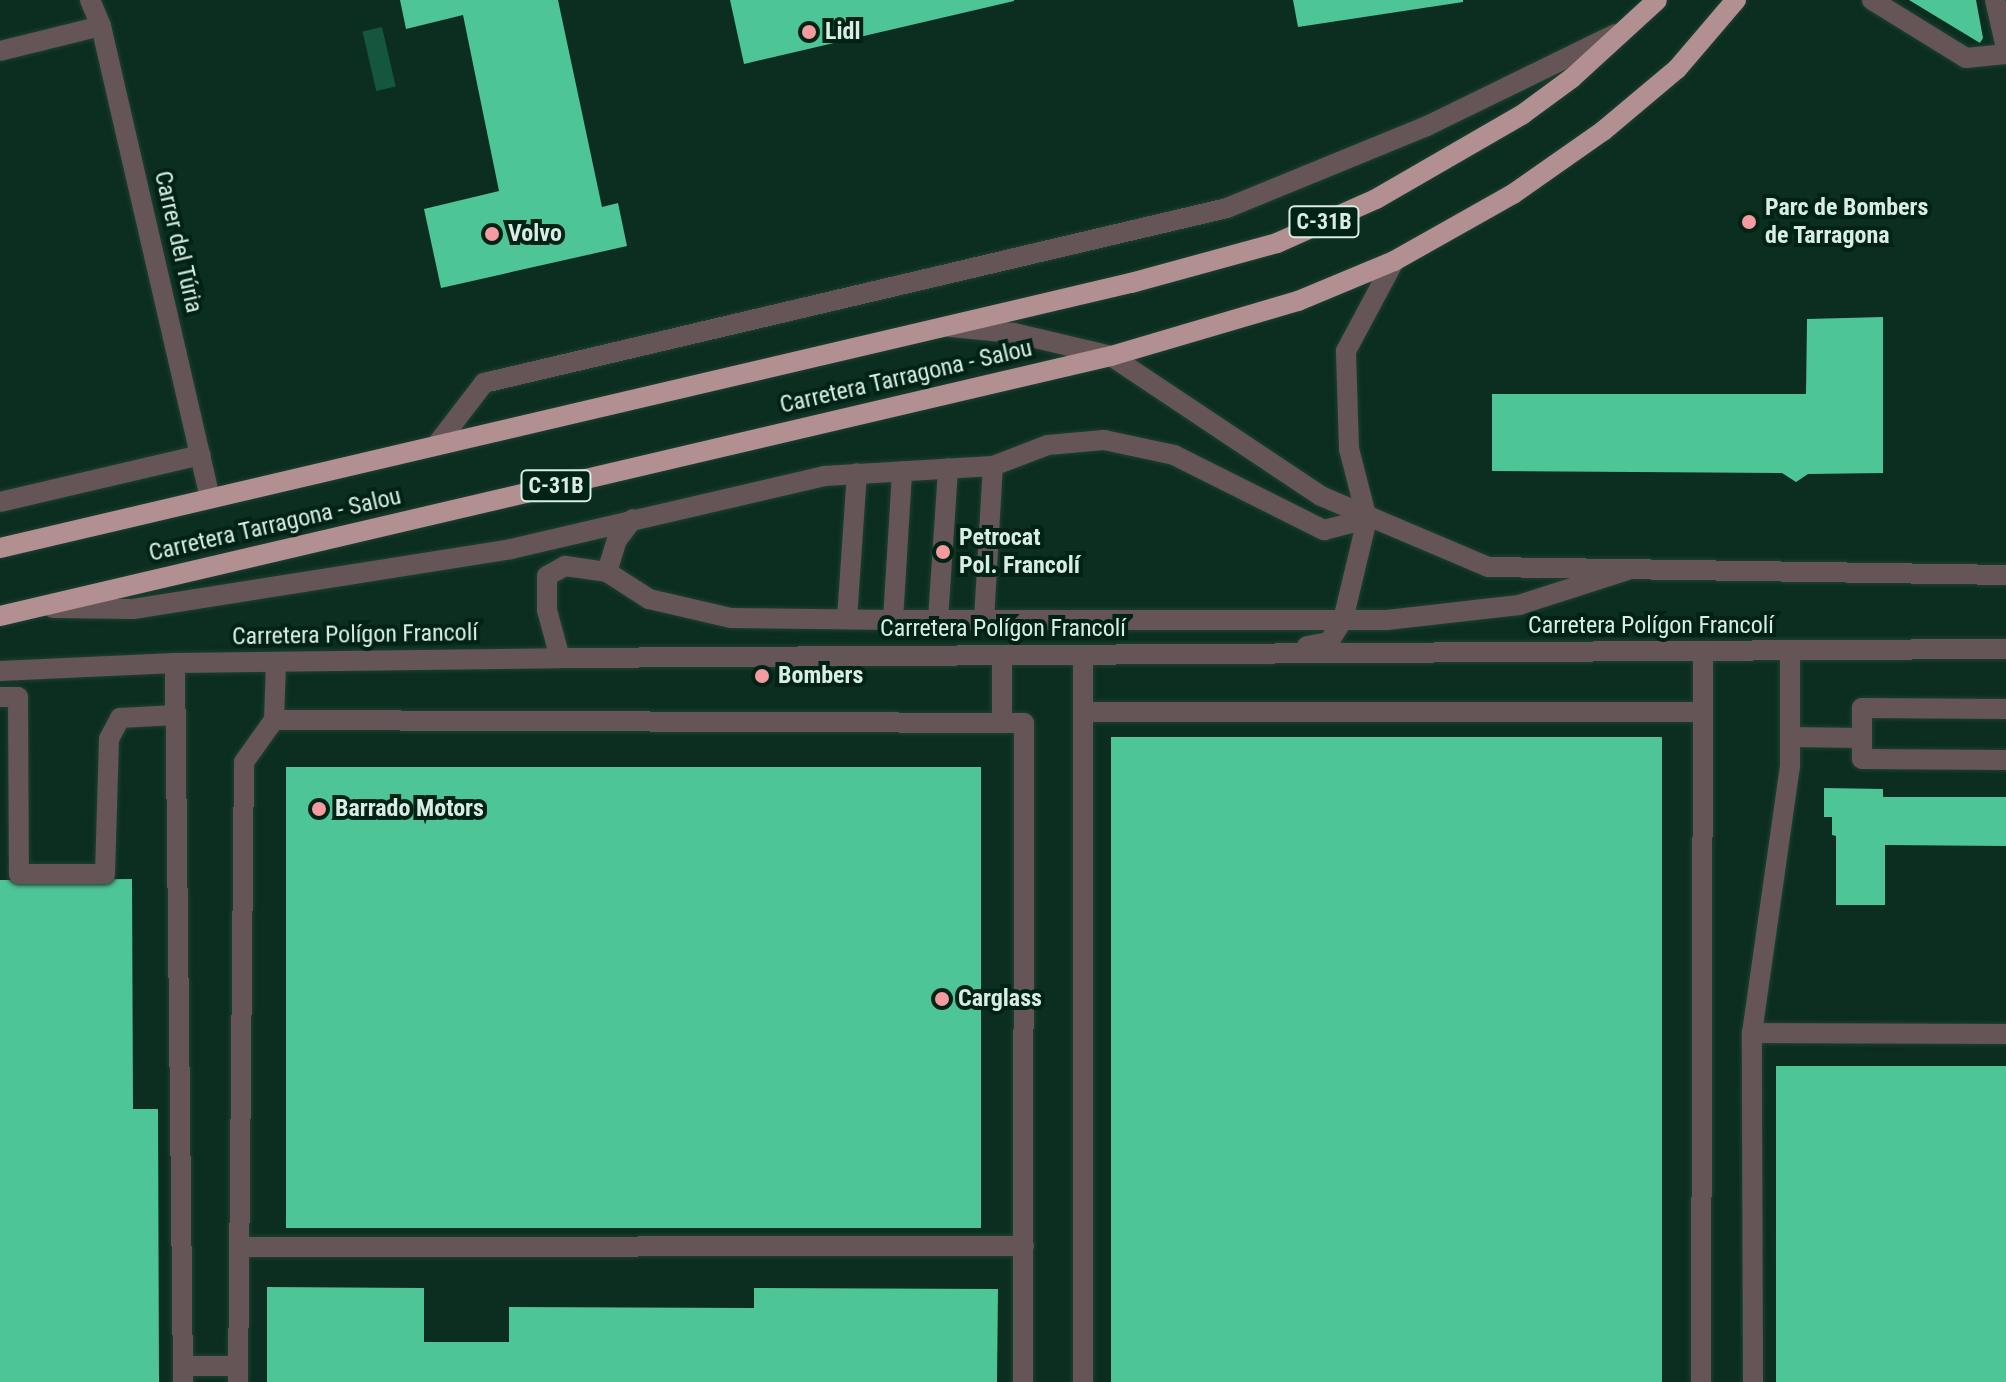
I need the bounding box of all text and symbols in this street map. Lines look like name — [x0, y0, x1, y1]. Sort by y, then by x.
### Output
place label: Lidl — [825, 18, 860, 46]
marker: Lidl — [800, 23, 818, 41]
street label: Carrer del Túria — [148, 168, 208, 316]
place label: Parc de Bombers de Tarragona — [1765, 194, 1928, 250]
road number: C-31B — [1288, 204, 1360, 240]
marker: Parc de Bombers de Tarragona — [1740, 213, 1758, 231]
place label: Volvo — [508, 220, 562, 248]
marker: Volvo — [483, 225, 501, 243]
street label: Carretera Tarragona - Salou — [777, 334, 1035, 420]
road number: C-31B — [520, 468, 592, 504]
street label: Carretera Tarragona - Salou — [146, 482, 404, 568]
place label: Petrocat Pol. Francolí — [959, 524, 1080, 580]
marker: Petrocat Pol. Francolí — [934, 543, 952, 561]
street label: Carretera Polígon Francolí — [1528, 612, 1774, 640]
street label: Carretera Polígon Francolí — [880, 615, 1126, 643]
street label: Carretera Polígon Francolí — [232, 618, 478, 652]
place label: Bombers — [778, 662, 863, 690]
marker: Bombers — [753, 667, 771, 685]
place label: Barrado Motors — [335, 795, 484, 823]
marker: Barrado Motors — [310, 800, 328, 818]
place label: Carglass — [958, 985, 1042, 1013]
marker: Carglass — [933, 990, 951, 1008]

